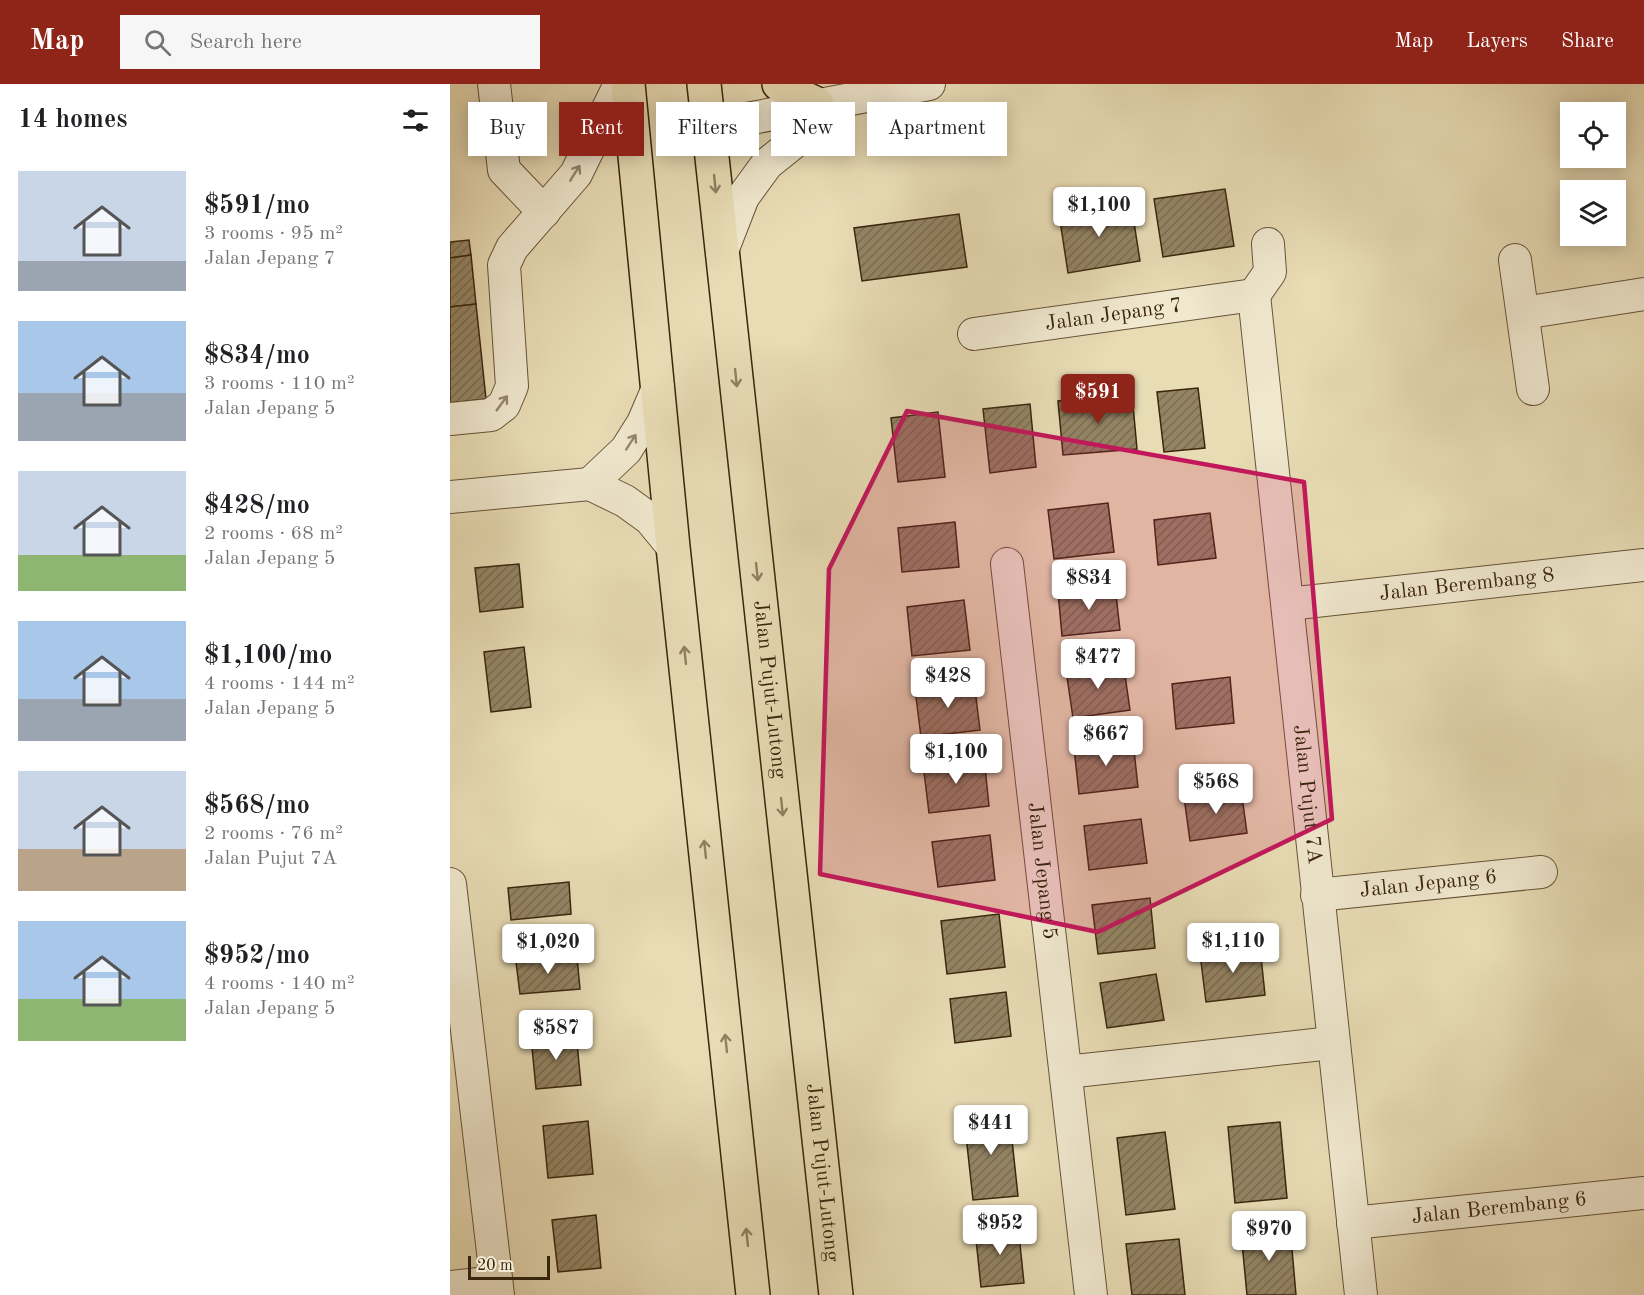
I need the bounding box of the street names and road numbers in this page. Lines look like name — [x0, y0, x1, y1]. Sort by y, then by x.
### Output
street label: Jalan Jepang 7 — [1044, 295, 1183, 334]
street label: Jalan Berembang 8 — [1378, 564, 1556, 604]
street label: Jalan Pujut-Lutong — [750, 599, 790, 780]
street label: Jalan Pujut 7A — [1290, 723, 1325, 865]
street label: Jalan Jepang 5 — [1024, 801, 1061, 941]
street label: Jalan Jepang 6 — [1359, 866, 1498, 901]
street label: Jalan Pujut-Lutong — [802, 1082, 843, 1263]
street label: Jalan Berembang 6 — [1411, 1188, 1588, 1227]

